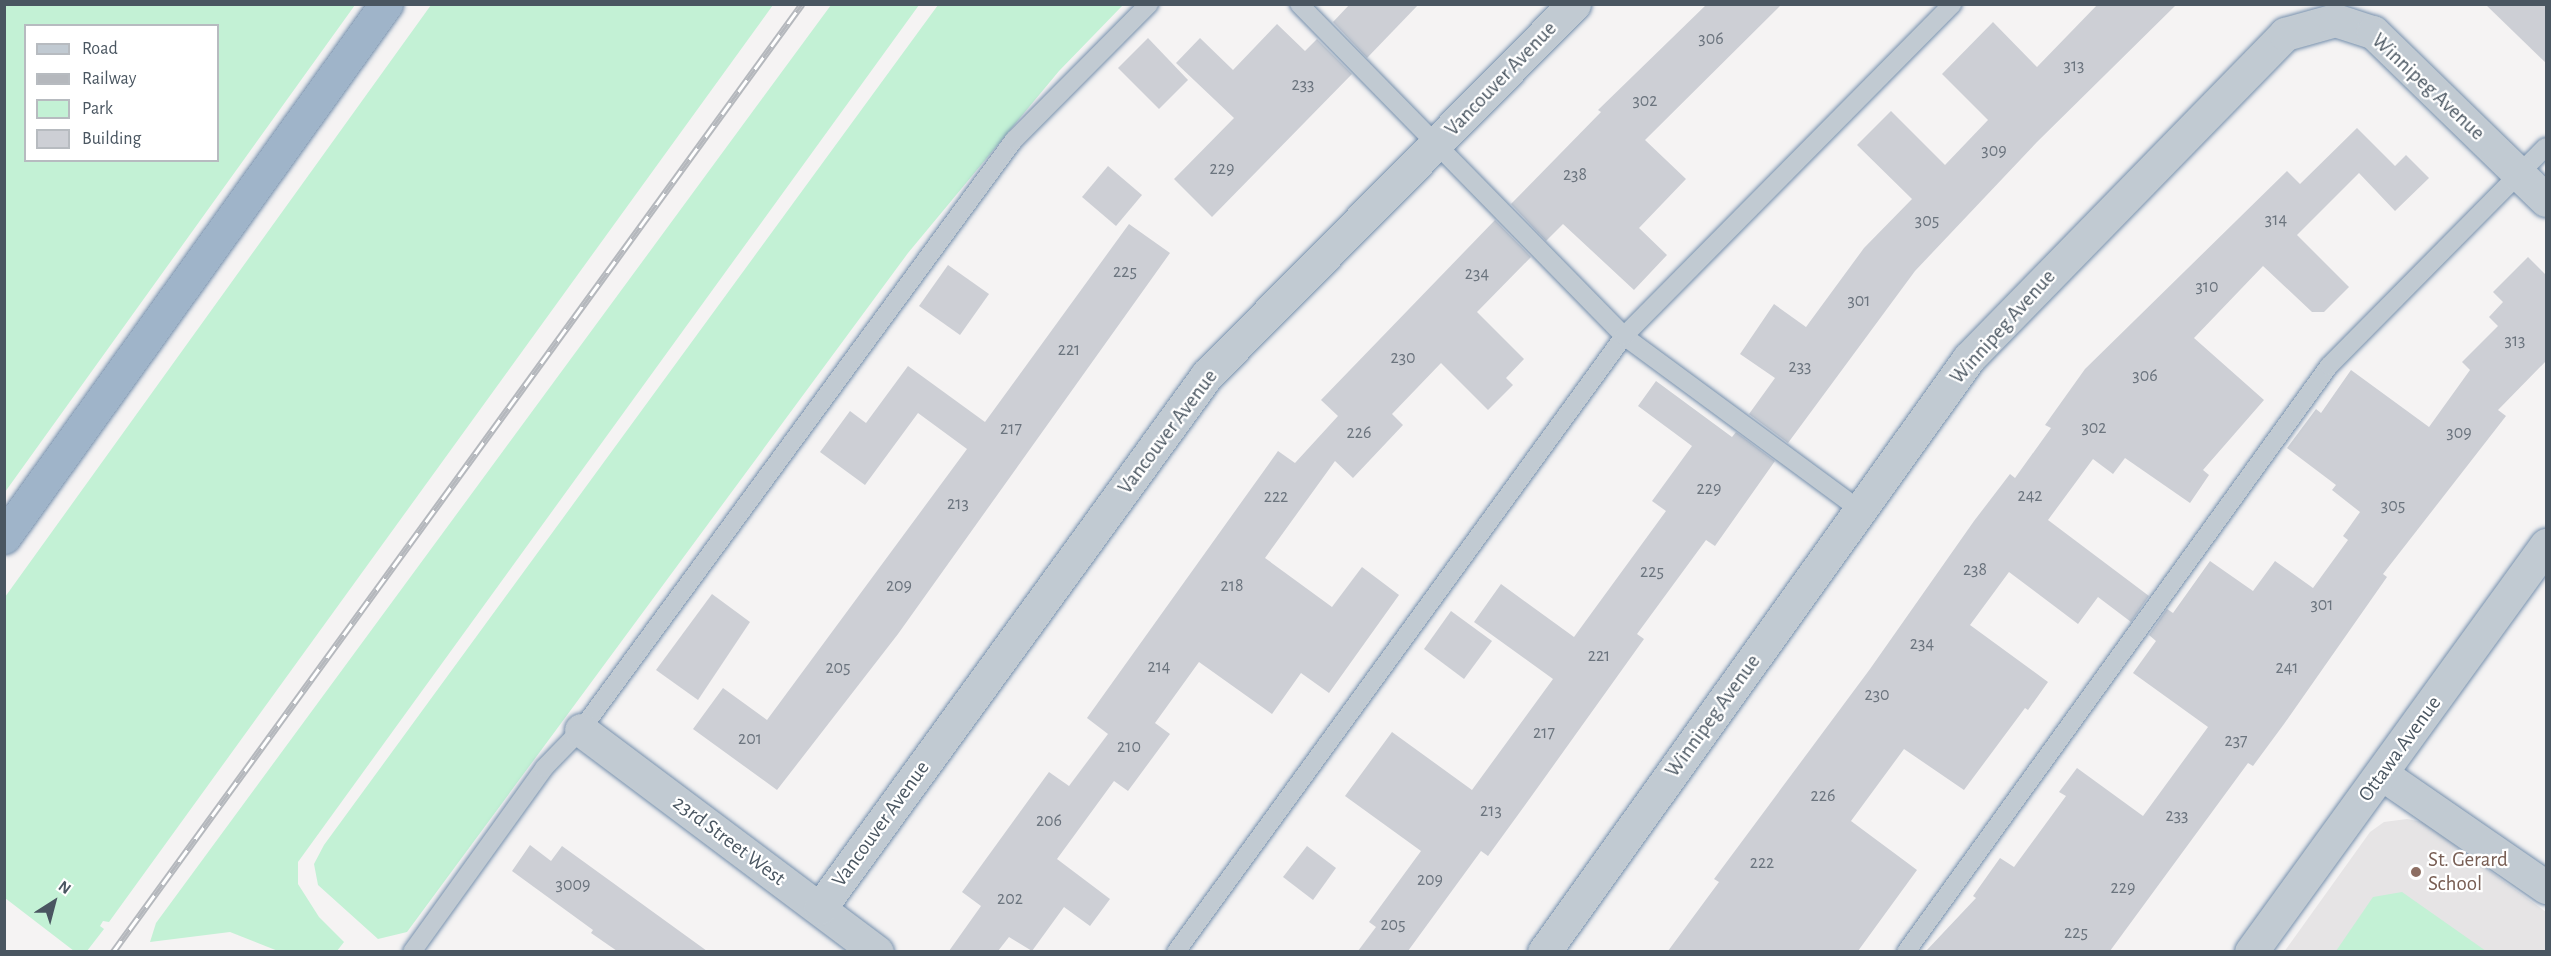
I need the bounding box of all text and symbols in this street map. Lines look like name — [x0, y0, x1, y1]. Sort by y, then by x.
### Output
street label: Vancouver Avenue — [1440, 16, 1562, 142]
legend — [24, 24, 219, 162]
house number: 306 — [1698, 28, 1724, 50]
street label: Winnipeg Avenue — [2366, 28, 2490, 146]
text: Road — [82, 40, 118, 58]
house number: 313 — [2063, 55, 2085, 77]
text: Railway — [82, 70, 136, 88]
house number: 233 — [1291, 74, 1315, 96]
house number: 302 — [1632, 90, 1658, 112]
text: Park — [82, 100, 113, 118]
text: Building — [82, 130, 141, 148]
house number: 309 — [1981, 140, 2007, 162]
house number: 229 — [1210, 158, 1234, 180]
house number: 238 — [1563, 164, 1587, 186]
house number: 314 — [2265, 209, 2287, 231]
house number: 305 — [1915, 210, 1939, 232]
house number: 225 — [1113, 261, 1137, 283]
house number: 234 — [1465, 263, 1489, 285]
street label: Winnipeg Avenue — [1945, 265, 2061, 389]
house number: 310 — [2195, 276, 2219, 298]
house number: 301 — [1847, 290, 1871, 312]
house number: 313 — [2504, 330, 2526, 352]
house number: 221 — [1058, 339, 1080, 361]
house number: 230 — [1390, 347, 1416, 369]
house number: 233 — [1788, 356, 1812, 378]
street label: Vancouver Avenue — [1113, 365, 1223, 499]
house number: 306 — [2132, 365, 2158, 387]
house number: 302 — [2081, 417, 2107, 439]
house number: 217 — [1000, 418, 1022, 440]
house number: 226 — [1347, 422, 1371, 444]
house number: 309 — [2446, 422, 2472, 444]
house number: 229 — [1697, 478, 1721, 500]
house number: 242 — [2017, 485, 2043, 507]
house number: 222 — [1264, 486, 1288, 508]
house number: 213 — [947, 493, 969, 515]
house number: 305 — [2381, 495, 2405, 517]
house number: 238 — [1963, 559, 1987, 581]
house number: 225 — [1640, 561, 1664, 583]
house number: 209 — [886, 575, 912, 597]
house number: 218 — [1221, 575, 1243, 597]
house number: 301 — [2310, 594, 2334, 616]
house number: 234 — [1910, 633, 1934, 655]
house number: 221 — [1588, 645, 1610, 667]
street label: Winnipeg Avenue — [1660, 650, 1766, 782]
house number: 214 — [1147, 656, 1171, 678]
house number: 205 — [825, 657, 851, 679]
house number: 241 — [2275, 657, 2299, 679]
house number: 230 — [1864, 684, 1890, 706]
street label: Ottawa Avenue — [2353, 691, 2447, 807]
house number: 217 — [1533, 722, 1555, 744]
house number: 201 — [738, 728, 762, 750]
house number: 237 — [2224, 730, 2248, 752]
house number: 210 — [1117, 736, 1141, 758]
street label: Vancouver Avenue — [827, 756, 935, 892]
house number: 226 — [1811, 785, 1835, 807]
street label: 23rd Street West — [668, 791, 790, 891]
house number: 213 — [1480, 800, 1502, 822]
house number: 233 — [2165, 805, 2189, 827]
house number: 206 — [1036, 810, 1062, 832]
place label: St. Gerard School — [2428, 847, 2508, 897]
house number: 222 — [1750, 852, 1774, 874]
marker: St. Gerard School — [2409, 865, 2423, 879]
house number: 209 — [1417, 869, 1443, 891]
north arrow — [24, 872, 84, 932]
house number: 3009 — [556, 874, 590, 896]
house number: 229 — [2111, 877, 2135, 899]
text: N — [55, 878, 74, 897]
house number: 202 — [997, 888, 1023, 910]
house number: 205 — [1380, 914, 1406, 936]
house number: 225 — [2064, 922, 2088, 944]

